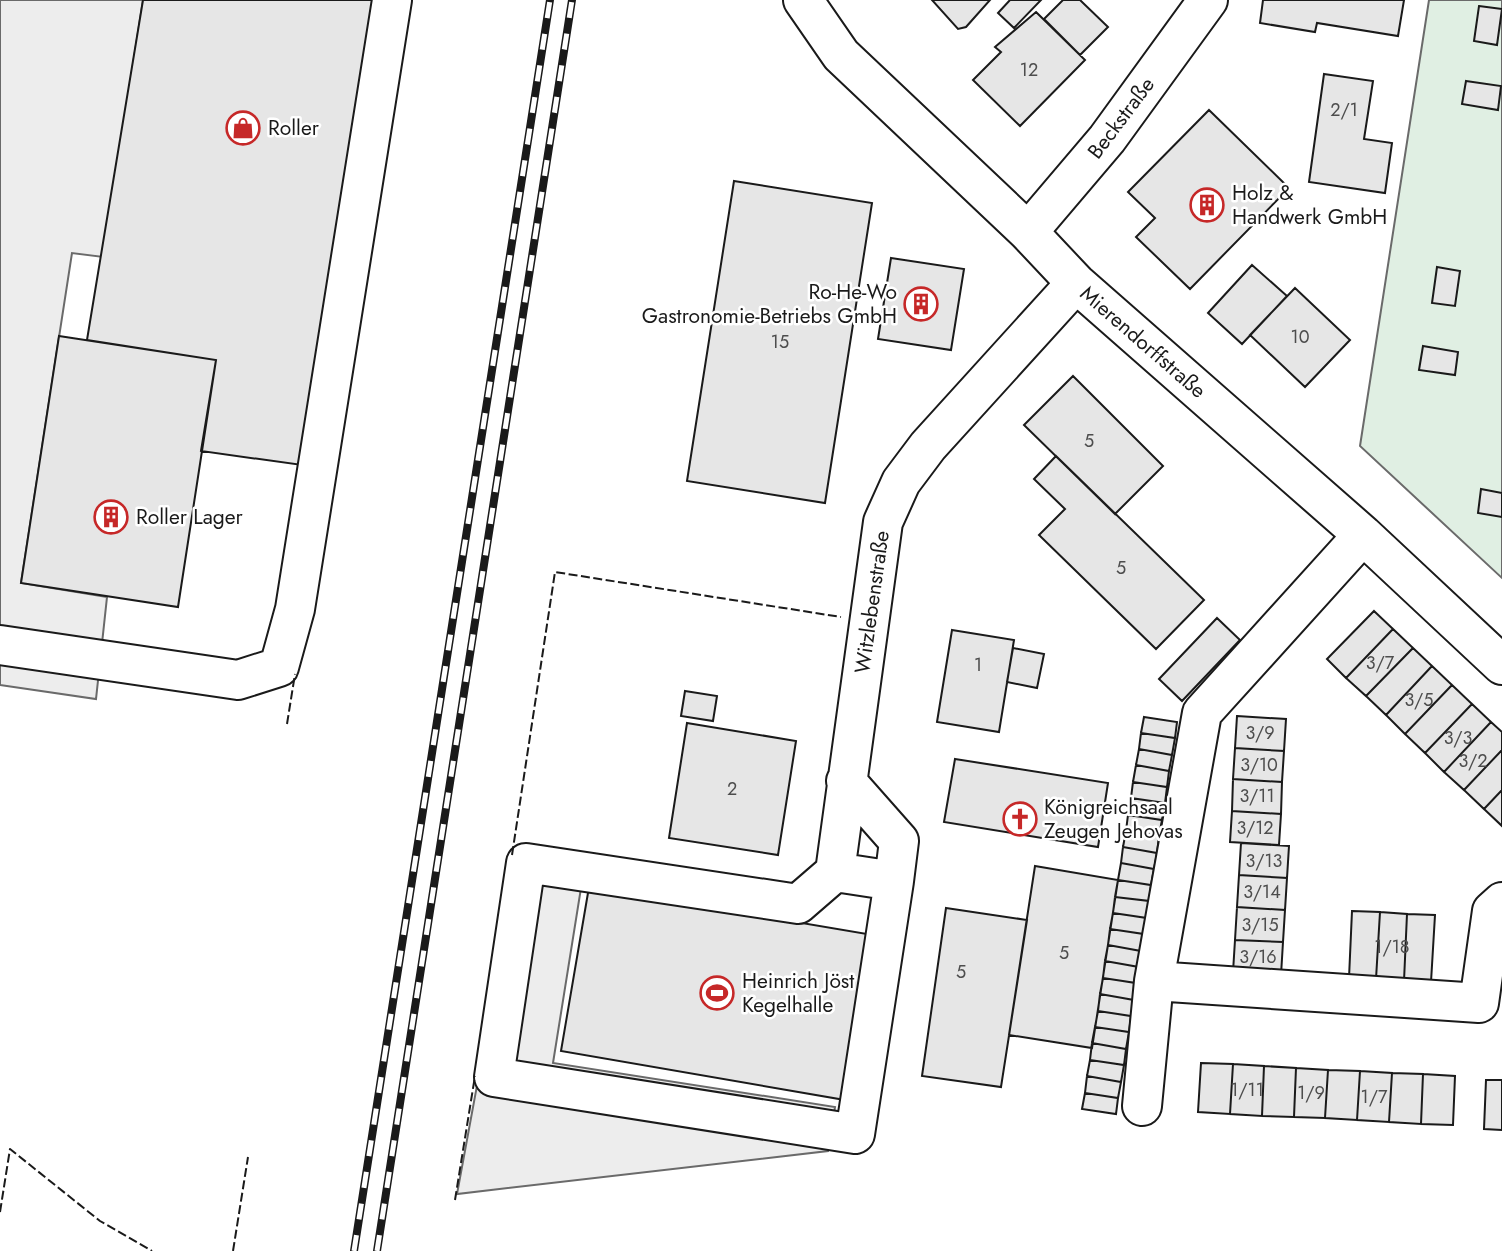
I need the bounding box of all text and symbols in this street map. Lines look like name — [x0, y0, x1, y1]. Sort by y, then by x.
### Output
house number: 12 — [1020, 57, 1038, 83]
street label: Beckstraße — [1080, 71, 1162, 165]
house number: 2/1 — [1330, 97, 1358, 123]
shop icon: Roller — [224, 109, 262, 147]
place label: Roller — [268, 113, 320, 143]
place label: Holz & Handwerk GmbH — [1232, 178, 1387, 232]
building icon: Holz & Handwerk GmbH — [1188, 186, 1226, 224]
place label: Ro-He-Wo Gastronomie-Betriebs GmbH — [642, 277, 897, 331]
street label: Mierendorffstraße — [1073, 279, 1213, 405]
building icon: Ro-He-Wo Gastronomie-Betriebs GmbH — [902, 285, 940, 323]
house number: 10 — [1291, 324, 1310, 350]
house number: 15 — [771, 329, 789, 355]
house number: 5 — [1084, 428, 1094, 454]
building icon: Roller Lager — [92, 498, 130, 536]
place label: Roller Lager — [136, 502, 244, 532]
street label: Witzlebenstraße — [847, 528, 897, 675]
house number: 5 — [1116, 555, 1126, 581]
house number: 3/7 — [1366, 650, 1395, 676]
house number: 1 — [974, 652, 982, 678]
house number: 3/5 — [1405, 687, 1433, 713]
house number: 3/9 — [1245, 720, 1275, 746]
house number: 3/3 — [1444, 725, 1472, 751]
house number: 3/2 — [1458, 748, 1488, 774]
house number: 3/10 — [1240, 752, 1278, 778]
house number: 2 — [727, 776, 737, 802]
house number: 3/11 — [1239, 783, 1275, 809]
place label: Königreichsaal Zeugen Jehovas — [1044, 792, 1183, 846]
church icon: Königreichsaal Zeugen Jehovas — [1001, 800, 1039, 838]
house number: 3/12 — [1236, 815, 1274, 841]
house number: 3/13 — [1246, 848, 1283, 874]
house number: 3/14 — [1243, 879, 1281, 905]
house number: 3/15 — [1241, 912, 1279, 938]
house number: 1/18 — [1374, 934, 1410, 960]
house number: 5 — [1059, 940, 1069, 966]
house number: 3/16 — [1239, 944, 1277, 970]
house number: 5 — [956, 959, 966, 985]
place label: Heinrich Jöst Kegelhalle — [742, 966, 854, 1020]
sports icon: Heinrich Jöst Kegelhalle — [698, 974, 736, 1012]
house number: 1/11 — [1230, 1077, 1264, 1103]
house number: 1/9 — [1297, 1080, 1325, 1106]
house number: 1/7 — [1361, 1084, 1388, 1110]

